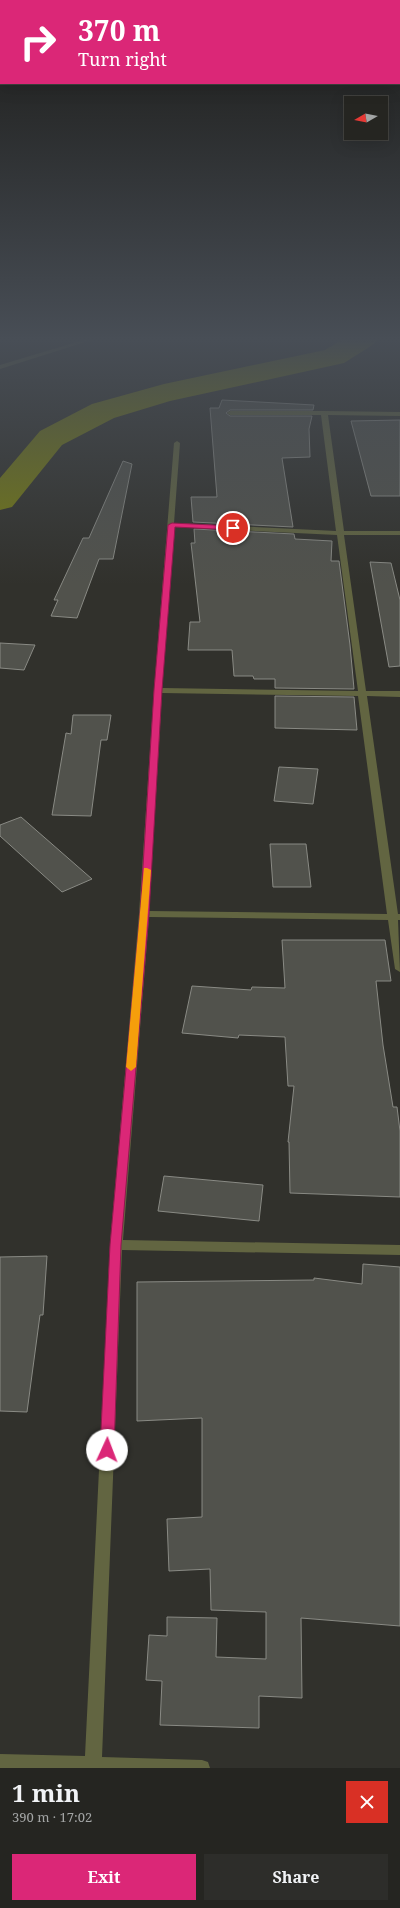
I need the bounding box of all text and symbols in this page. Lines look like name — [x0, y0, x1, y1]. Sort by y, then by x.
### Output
text: 370 m — [78, 11, 160, 49]
icon: right — [12, 16, 64, 68]
text: Turn right — [78, 47, 167, 71]
north arrow — [344, 96, 388, 140]
map controls — [344, 96, 388, 140]
pin — [216, 511, 250, 545]
icon: arrive — [222, 517, 244, 539]
position arrow — [86, 1429, 128, 1471]
text: 1 min — [12, 1776, 80, 1809]
button: close — [346, 1781, 388, 1823]
text: 390 m · 17:02 — [12, 1808, 92, 1826]
button: Exit — [12, 1854, 196, 1900]
button: Share — [204, 1854, 388, 1900]

